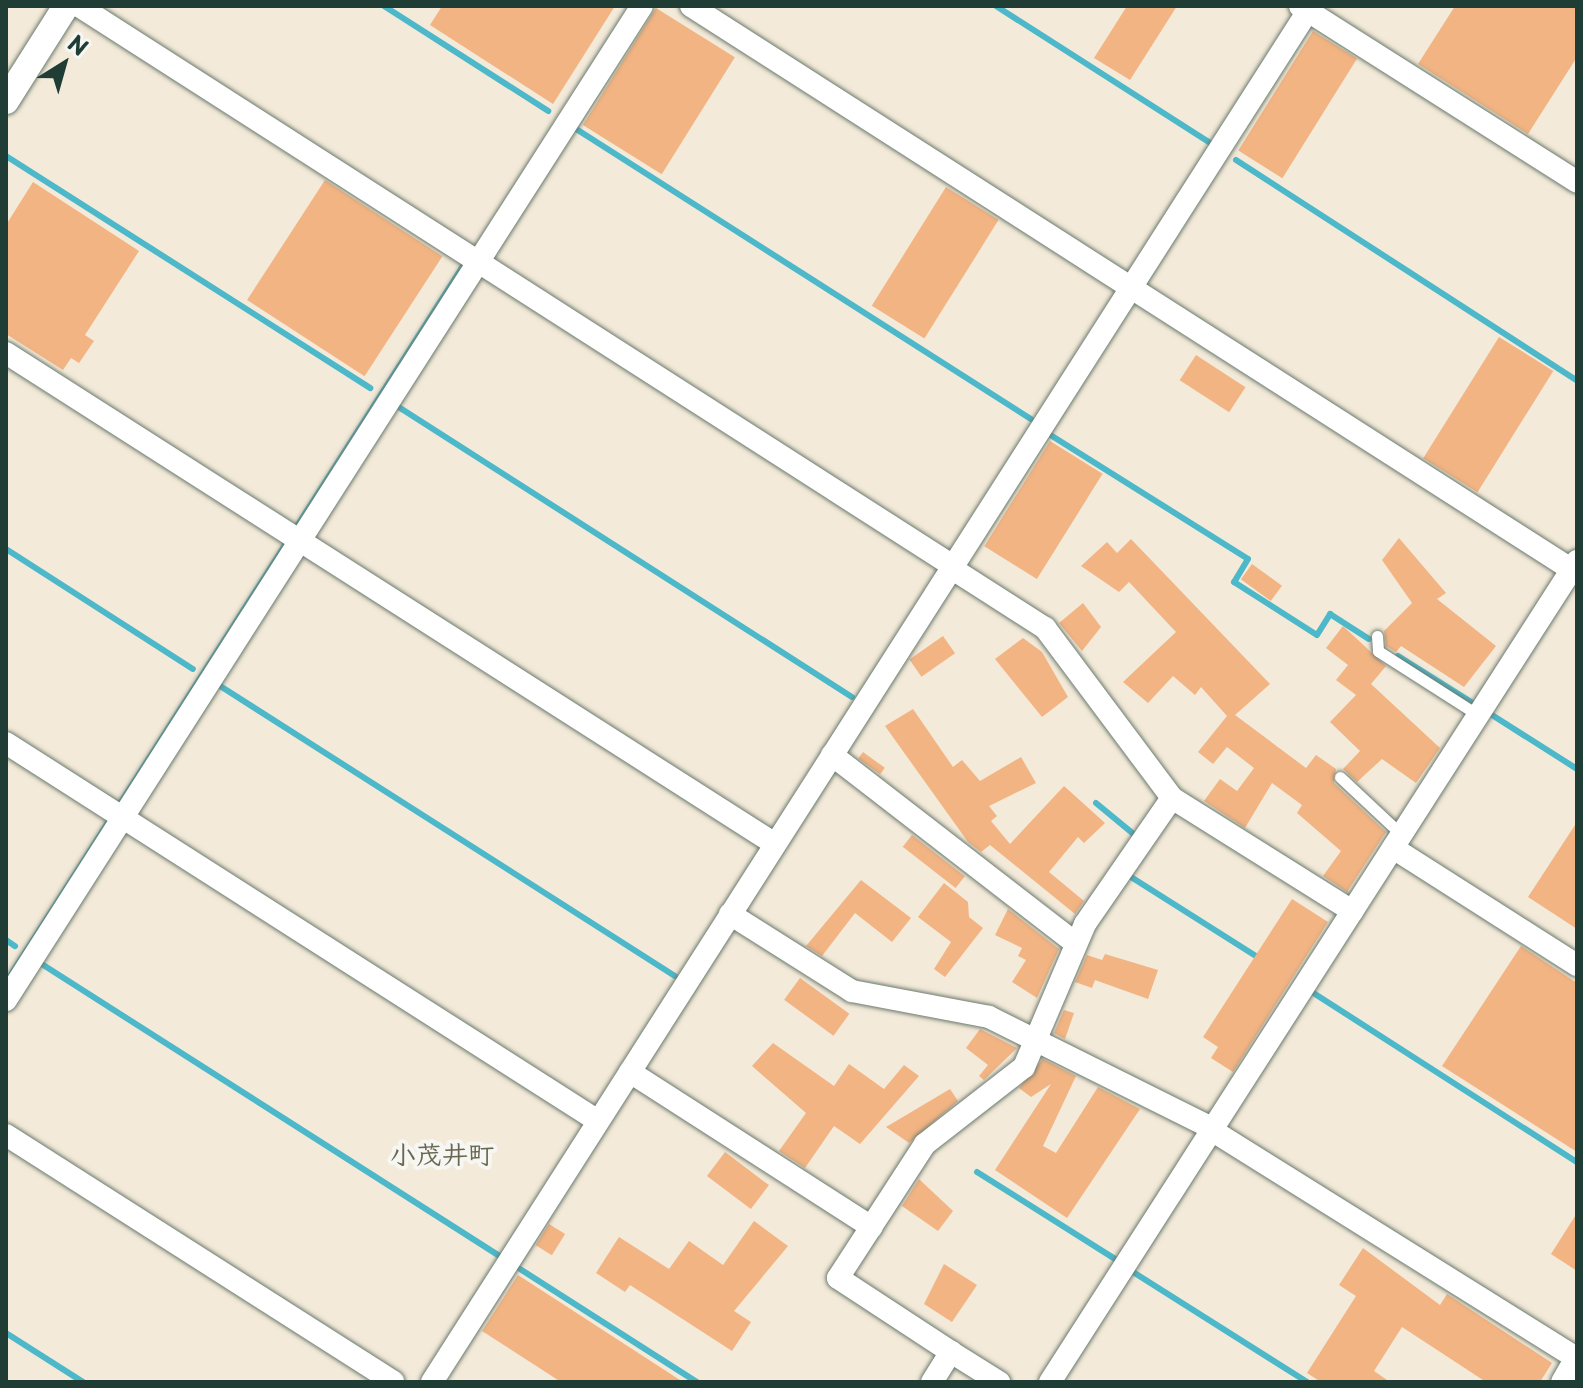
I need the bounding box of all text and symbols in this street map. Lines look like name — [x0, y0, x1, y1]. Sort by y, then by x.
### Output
north arrow — [24, 24, 104, 104]
text: N — [62, 26, 96, 63]
district label: 小茂井町 — [390, 1138, 494, 1170]

